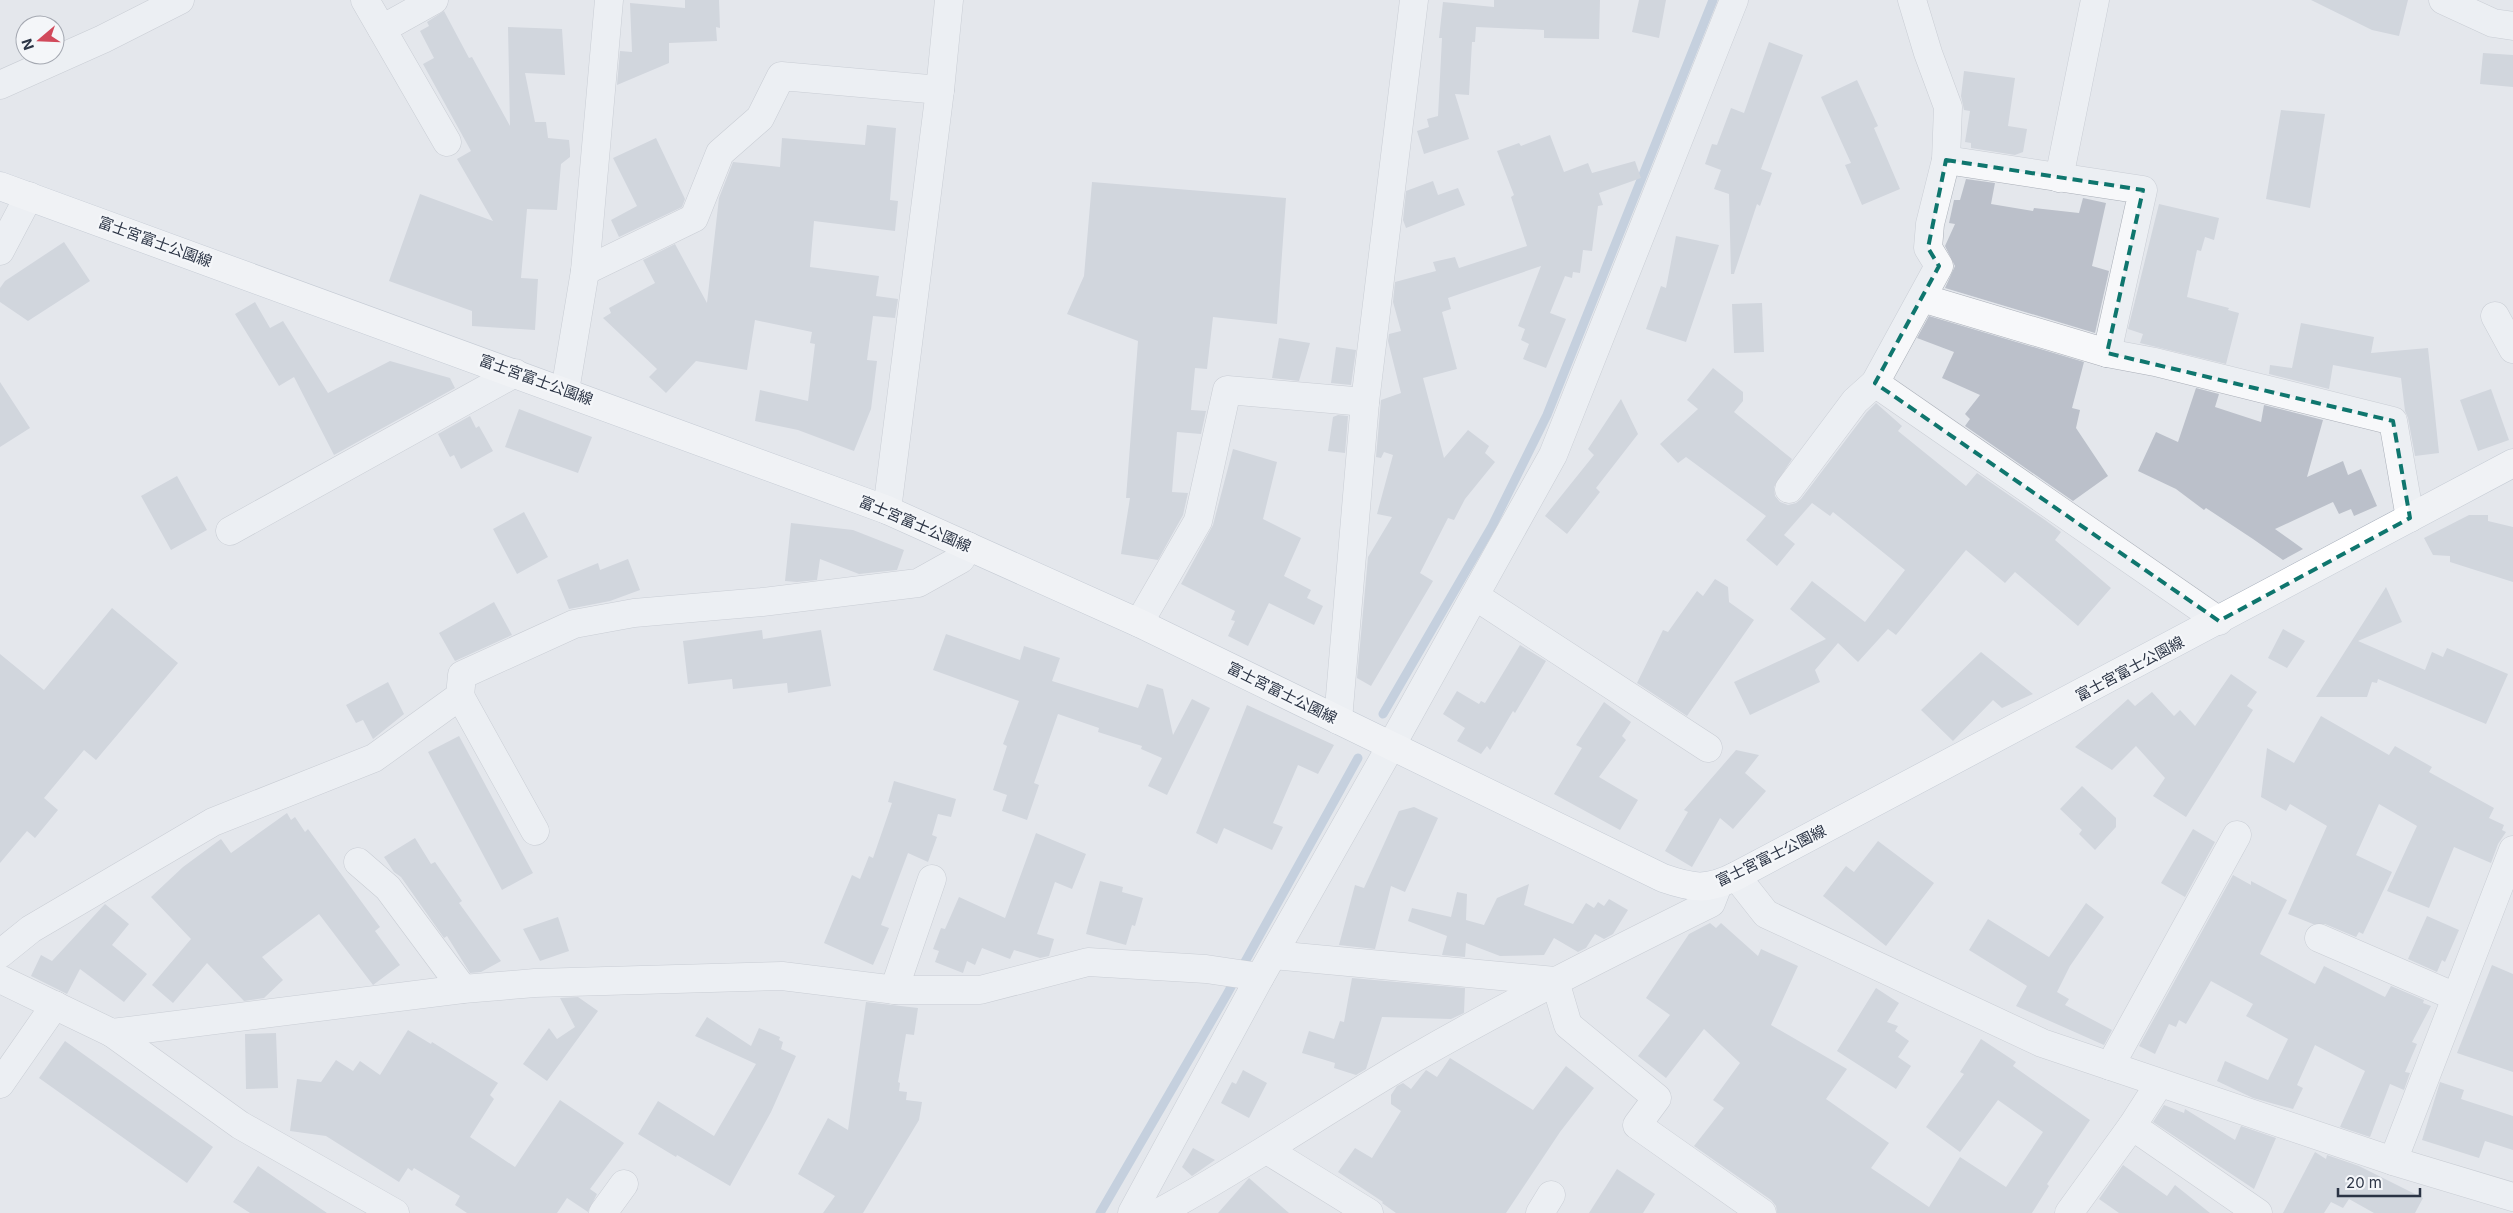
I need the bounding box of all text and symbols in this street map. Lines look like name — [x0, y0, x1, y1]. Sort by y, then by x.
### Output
north arrow — [15, 15, 65, 65]
text: N — [17, 37, 37, 52]
street label: 富士宮富士公園線 — [96, 212, 215, 271]
street label: 富士宮富士公園線 — [477, 350, 596, 409]
street label: 富士宮富士公園線 — [856, 491, 974, 556]
street label: 富士宮富士公園線 — [2072, 632, 2187, 705]
street label: 富士宮富士公園線 — [1224, 658, 1340, 727]
street label: 富士宮富士公園線 — [1713, 821, 1829, 890]
scale bar — [2338, 1166, 2420, 1198]
text: 20 m — [2346, 1173, 2382, 1192]

